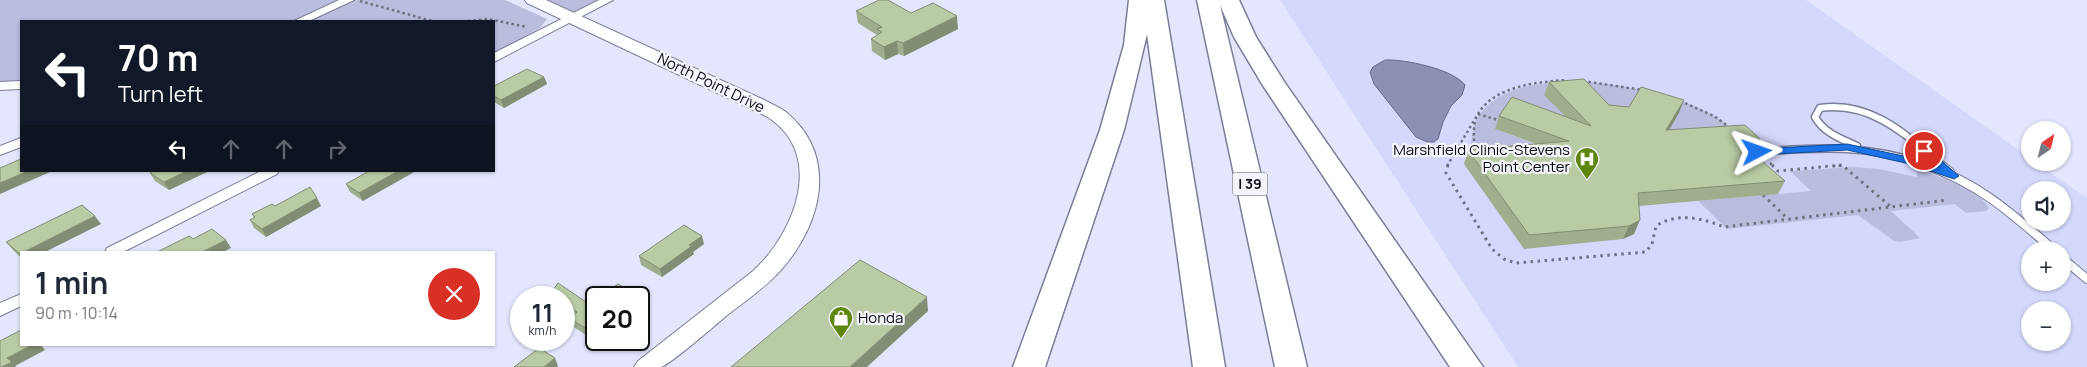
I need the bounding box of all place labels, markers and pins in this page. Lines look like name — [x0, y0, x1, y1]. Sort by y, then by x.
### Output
pin — [1903, 130, 1945, 172]
place label: Marshfield Clinic-Stevens Point Center — [1393, 139, 1571, 177]
hospital icon: Marshfield Clinic-Stevens Point Center — [1574, 146, 1600, 180]
shop icon: Honda — [828, 305, 854, 339]
place label: Honda — [858, 307, 903, 328]

